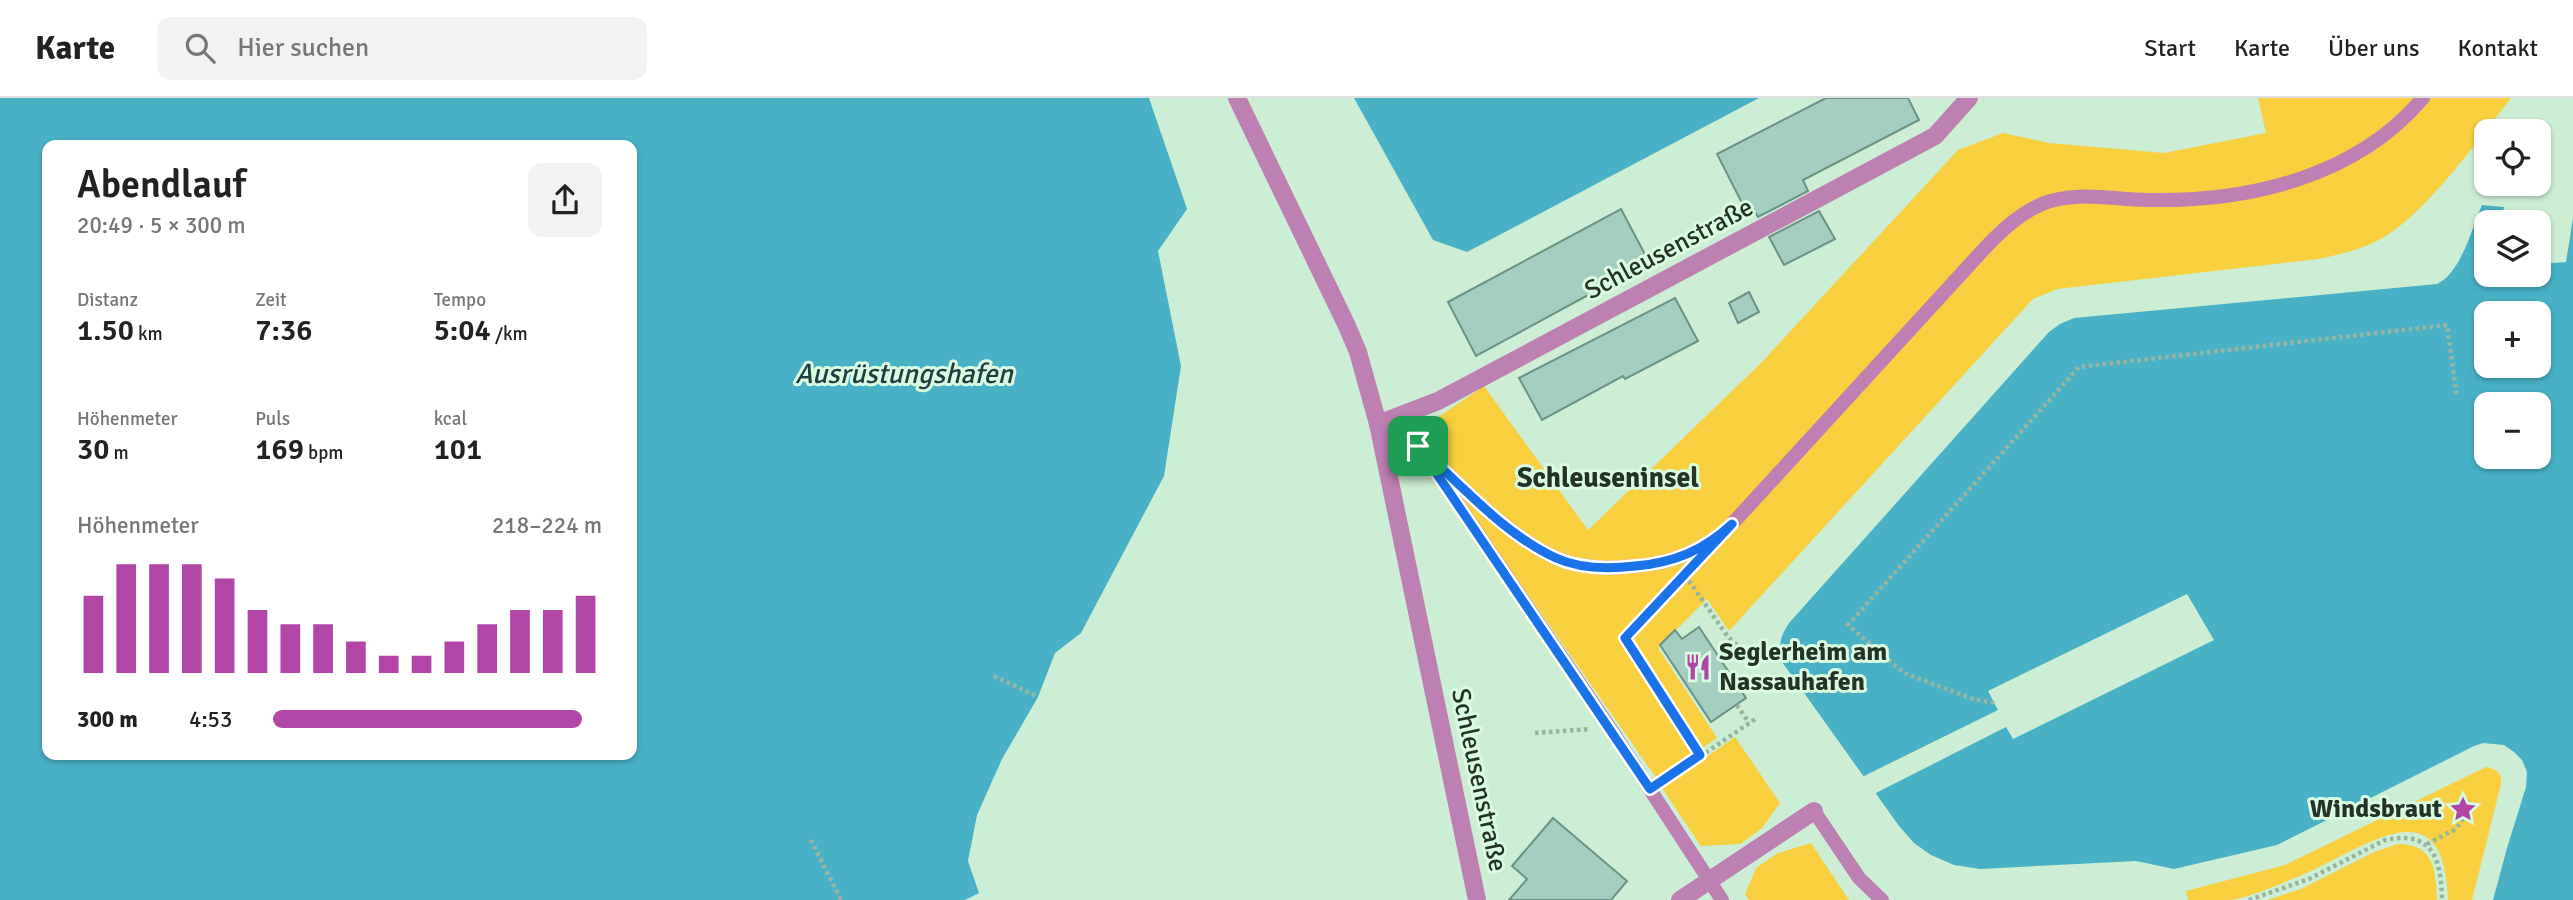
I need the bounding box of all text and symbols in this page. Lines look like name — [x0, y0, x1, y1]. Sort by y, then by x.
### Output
search box — [157, 17, 647, 80]
text: Karte — [35, 28, 115, 69]
icon: search — [181, 29, 219, 67]
text: Hier suchen — [237, 32, 369, 64]
text: Start — [2144, 33, 2196, 63]
text: Karte — [2234, 33, 2290, 63]
text: Über uns — [2328, 33, 2420, 63]
text: Kontakt — [2458, 33, 2538, 63]
map controls — [2474, 119, 2551, 469]
button: locate — [2474, 119, 2551, 196]
text: Abendlauf — [77, 161, 246, 208]
button: share — [528, 163, 602, 237]
street label: Schleusenstraße — [1579, 191, 1759, 307]
button: layers — [2474, 210, 2551, 287]
text: 20:49 · 5 × 300 m — [77, 211, 246, 240]
text: Distanz — [77, 288, 138, 312]
text: Zeit — [255, 288, 287, 312]
text: Tempo — [434, 288, 486, 312]
button: + — [2474, 301, 2551, 378]
text: 1.50 — [77, 312, 134, 349]
text: 7:36 — [255, 312, 312, 349]
text: 5:04 — [434, 312, 491, 349]
text: km — [134, 322, 163, 346]
text: /km — [491, 322, 528, 346]
water label: Ausrüstungshafen — [795, 357, 1013, 391]
button: − — [2474, 392, 2551, 469]
text: Höhenmeter — [77, 407, 178, 431]
text: Puls — [255, 407, 290, 431]
text: kcal — [434, 407, 467, 431]
pin — [1388, 416, 1448, 476]
icon: arrive — [1399, 427, 1437, 465]
text: 30 — [77, 431, 109, 468]
text: 169 — [255, 431, 304, 468]
text: 101 — [434, 431, 482, 468]
text: m — [109, 441, 129, 465]
text: bpm — [304, 441, 343, 465]
district label: Schleuseninsel — [1517, 461, 1699, 495]
text: Höhenmeter — [77, 511, 199, 540]
text: 218–224 m — [492, 511, 602, 540]
place label: Seglerheim am Nassauhafen — [1719, 636, 1887, 698]
restaurant icon: Seglerheim am Nassauhafen — [1683, 652, 1713, 682]
street label: Schleusenstraße — [1444, 686, 1514, 874]
text: 300 m — [77, 705, 138, 734]
text: 4:53 — [189, 705, 232, 734]
place label: Windsbraut — [2310, 793, 2442, 825]
place icon: Windsbraut — [2448, 794, 2478, 824]

